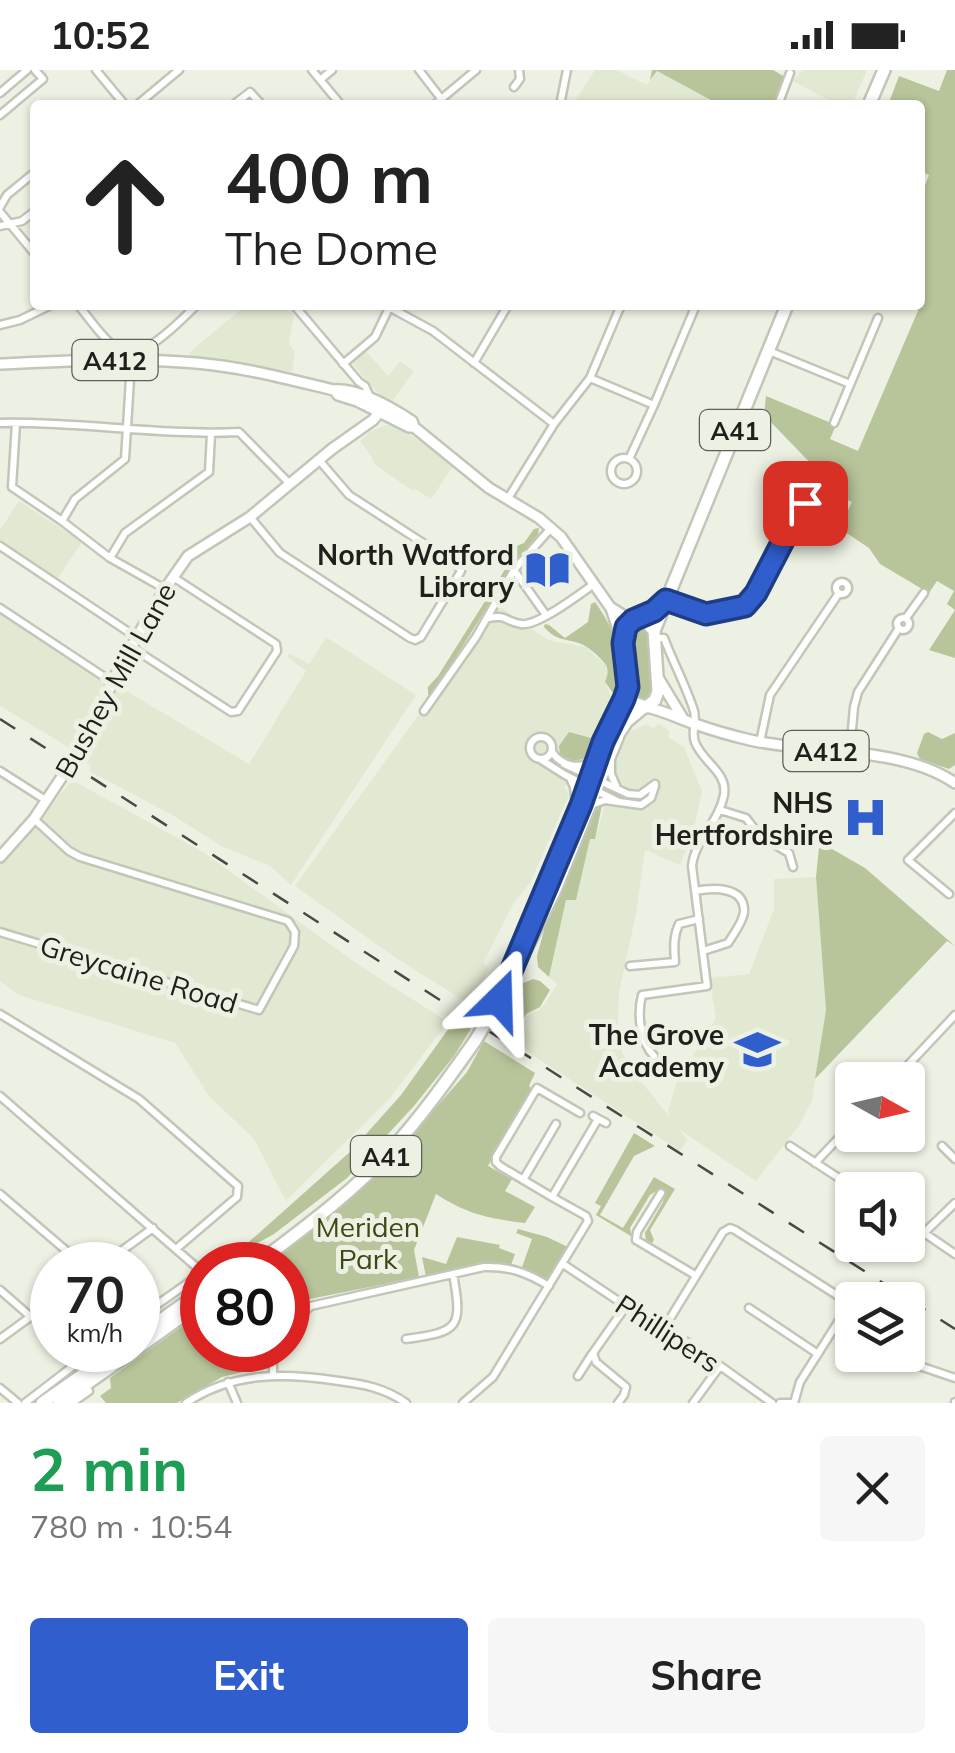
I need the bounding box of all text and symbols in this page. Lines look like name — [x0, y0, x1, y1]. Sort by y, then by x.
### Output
text: 10:52 — [50, 11, 151, 59]
text: 400 m — [225, 133, 433, 221]
icon: ahead — [60, 140, 190, 270]
text: The Dome — [225, 220, 438, 276]
road number: A412 — [72, 340, 158, 380]
road number: A41 — [700, 410, 770, 450]
pin — [763, 461, 848, 546]
icon: arrive — [778, 476, 833, 531]
place label: North Watford Library — [317, 537, 515, 604]
library icon: North Watford Library — [523, 546, 571, 594]
street label: Bushey Mill Lane — [47, 576, 183, 784]
road number: A412 — [784, 731, 868, 771]
place label: NHS Hertfordshire — [655, 785, 833, 852]
hospital icon: NHS Hertfordshire — [842, 794, 890, 842]
street label: Greycaine Road — [36, 927, 242, 1021]
position arrow — [447, 948, 551, 1052]
place label: The Grove Academy — [589, 1017, 725, 1084]
school or university icon: The Grove Academy — [733, 1026, 781, 1074]
north arrow — [835, 1062, 925, 1152]
map controls — [835, 1062, 925, 1372]
road number: A41 — [351, 1136, 421, 1176]
button: sound — [835, 1172, 925, 1262]
park label: Meriden Park — [316, 1209, 420, 1276]
speed limit sign: 80 — [180, 1242, 310, 1372]
text: 70 — [65, 1263, 125, 1326]
button: layers — [835, 1282, 925, 1372]
street label: Phillipers — [609, 1286, 727, 1380]
text: km/h — [67, 1317, 123, 1348]
text: 2 min — [30, 1431, 188, 1506]
button: close — [820, 1436, 925, 1541]
text: 780 m · 10:54 — [30, 1506, 232, 1546]
button: Exit — [30, 1618, 468, 1733]
button: Share — [488, 1618, 925, 1733]

